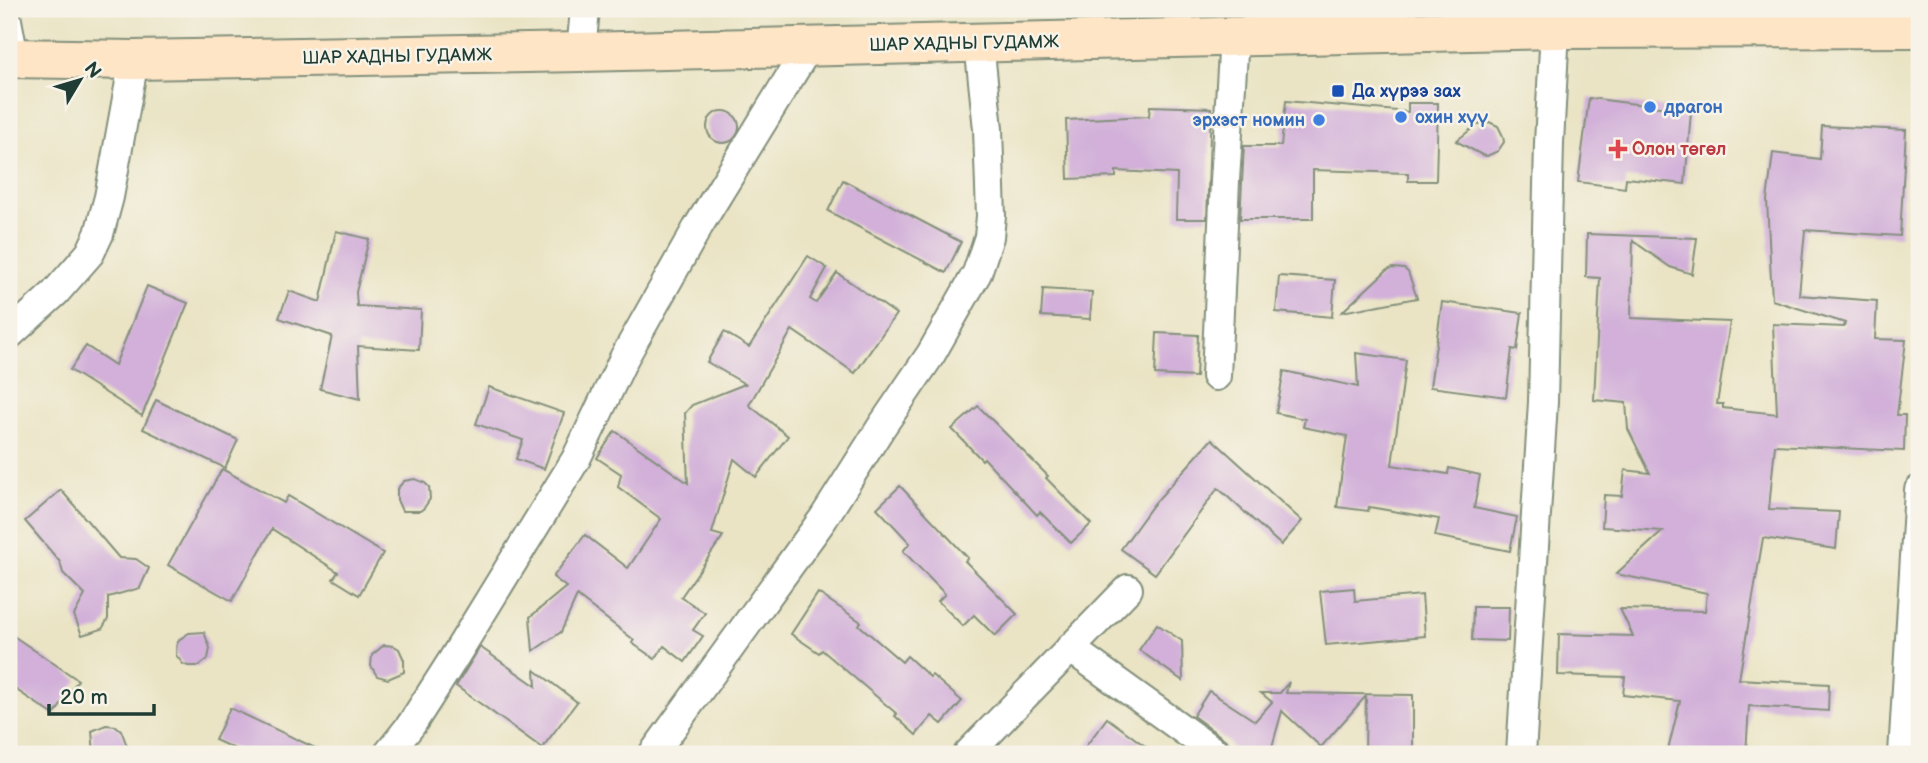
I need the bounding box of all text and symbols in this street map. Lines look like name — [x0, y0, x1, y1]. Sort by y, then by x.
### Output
street label: ШАР ХАДНЫ ГУДАМЖ — [869, 31, 1059, 56]
street label: ШАР ХАДНЫ ГУДАМЖ — [302, 44, 492, 69]
north arrow — [46, 46, 116, 116]
text: N — [79, 58, 106, 83]
place label: Да хүрээ зах — [1352, 81, 1461, 102]
marker: Да хүрээ зах — [1330, 83, 1346, 99]
place label: драгон — [1663, 97, 1723, 118]
marker: драгон — [1642, 99, 1658, 115]
place label: охин хүү — [1415, 107, 1488, 128]
marker: охин хүү — [1393, 109, 1409, 125]
place label: эрхэст номин — [1193, 110, 1305, 131]
marker: эрхэст номин — [1311, 112, 1327, 128]
place label: Олон төгөл — [1632, 139, 1726, 160]
marker: Олон төгөл — [1610, 141, 1626, 157]
scale bar — [49, 672, 154, 716]
text: 20 m — [60, 685, 108, 710]

